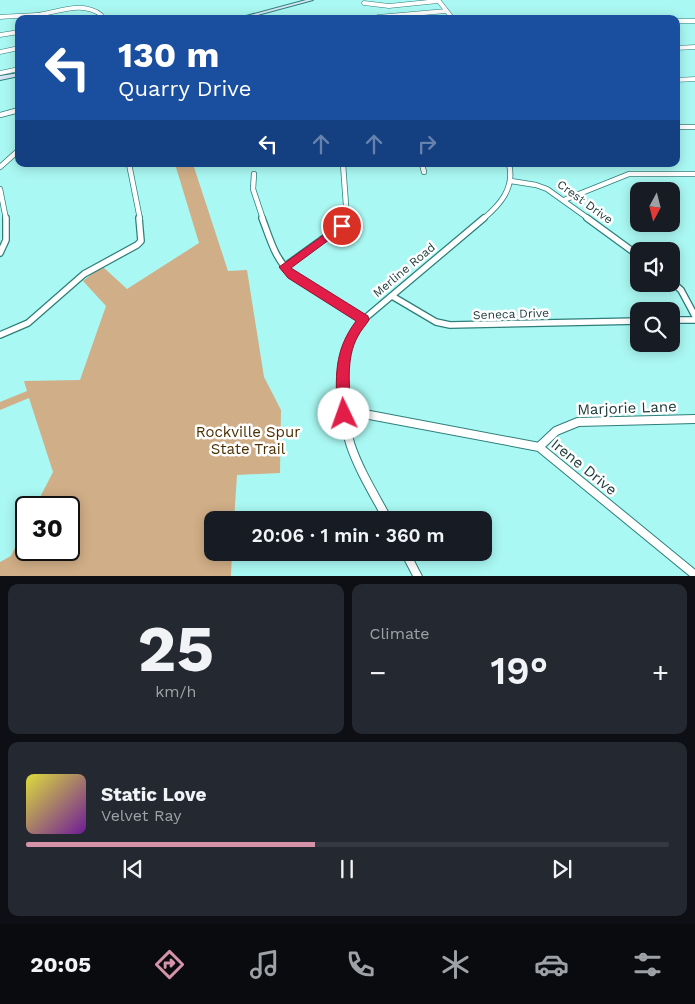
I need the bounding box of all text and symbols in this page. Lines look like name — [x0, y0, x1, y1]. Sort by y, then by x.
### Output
text: 130 m — [118, 34, 219, 76]
icon: left — [35, 35, 100, 100]
text: Quarry Drive — [118, 76, 251, 101]
icon: left — [254, 130, 282, 158]
icon: ahead — [307, 130, 335, 158]
icon: ahead — [360, 130, 388, 158]
icon: right — [413, 130, 441, 158]
street label: Crest Drive — [555, 177, 616, 227]
north arrow — [630, 182, 680, 232]
map controls — [630, 182, 680, 352]
pin — [321, 205, 363, 247]
icon: arrive — [328, 212, 356, 240]
street label: Merline Road — [370, 240, 438, 300]
button: sound — [630, 242, 680, 292]
button: search — [630, 302, 680, 352]
street label: Seneca Drive — [473, 306, 549, 322]
position arrow — [317, 387, 369, 439]
street label: Marjorie Lane — [577, 397, 677, 419]
park label: Rockville Spur State Trail — [196, 423, 300, 458]
street label: Irene Drive — [548, 435, 620, 499]
speed limit sign: 30 — [15, 496, 80, 561]
text: 20:06 · 1 min · 360 m — [252, 524, 444, 547]
text: 25 — [137, 611, 214, 687]
text: Climate — [370, 624, 430, 643]
text: 19° — [490, 649, 548, 693]
text: − — [370, 656, 386, 689]
text: + — [652, 656, 669, 689]
text: km/h — [155, 682, 196, 701]
text: Static Love — [101, 783, 206, 806]
text: Velvet Ray — [101, 806, 181, 825]
icon: previous — [119, 855, 147, 883]
icon: pause — [333, 855, 361, 883]
icon: next — [548, 855, 576, 883]
icon: directions — [152, 947, 187, 982]
icon: music — [247, 947, 282, 982]
icon: phone — [343, 947, 378, 982]
icon: climate — [438, 947, 473, 982]
icon: car — [534, 947, 569, 982]
icon: filters — [630, 947, 665, 982]
text: 20:05 — [30, 952, 91, 977]

